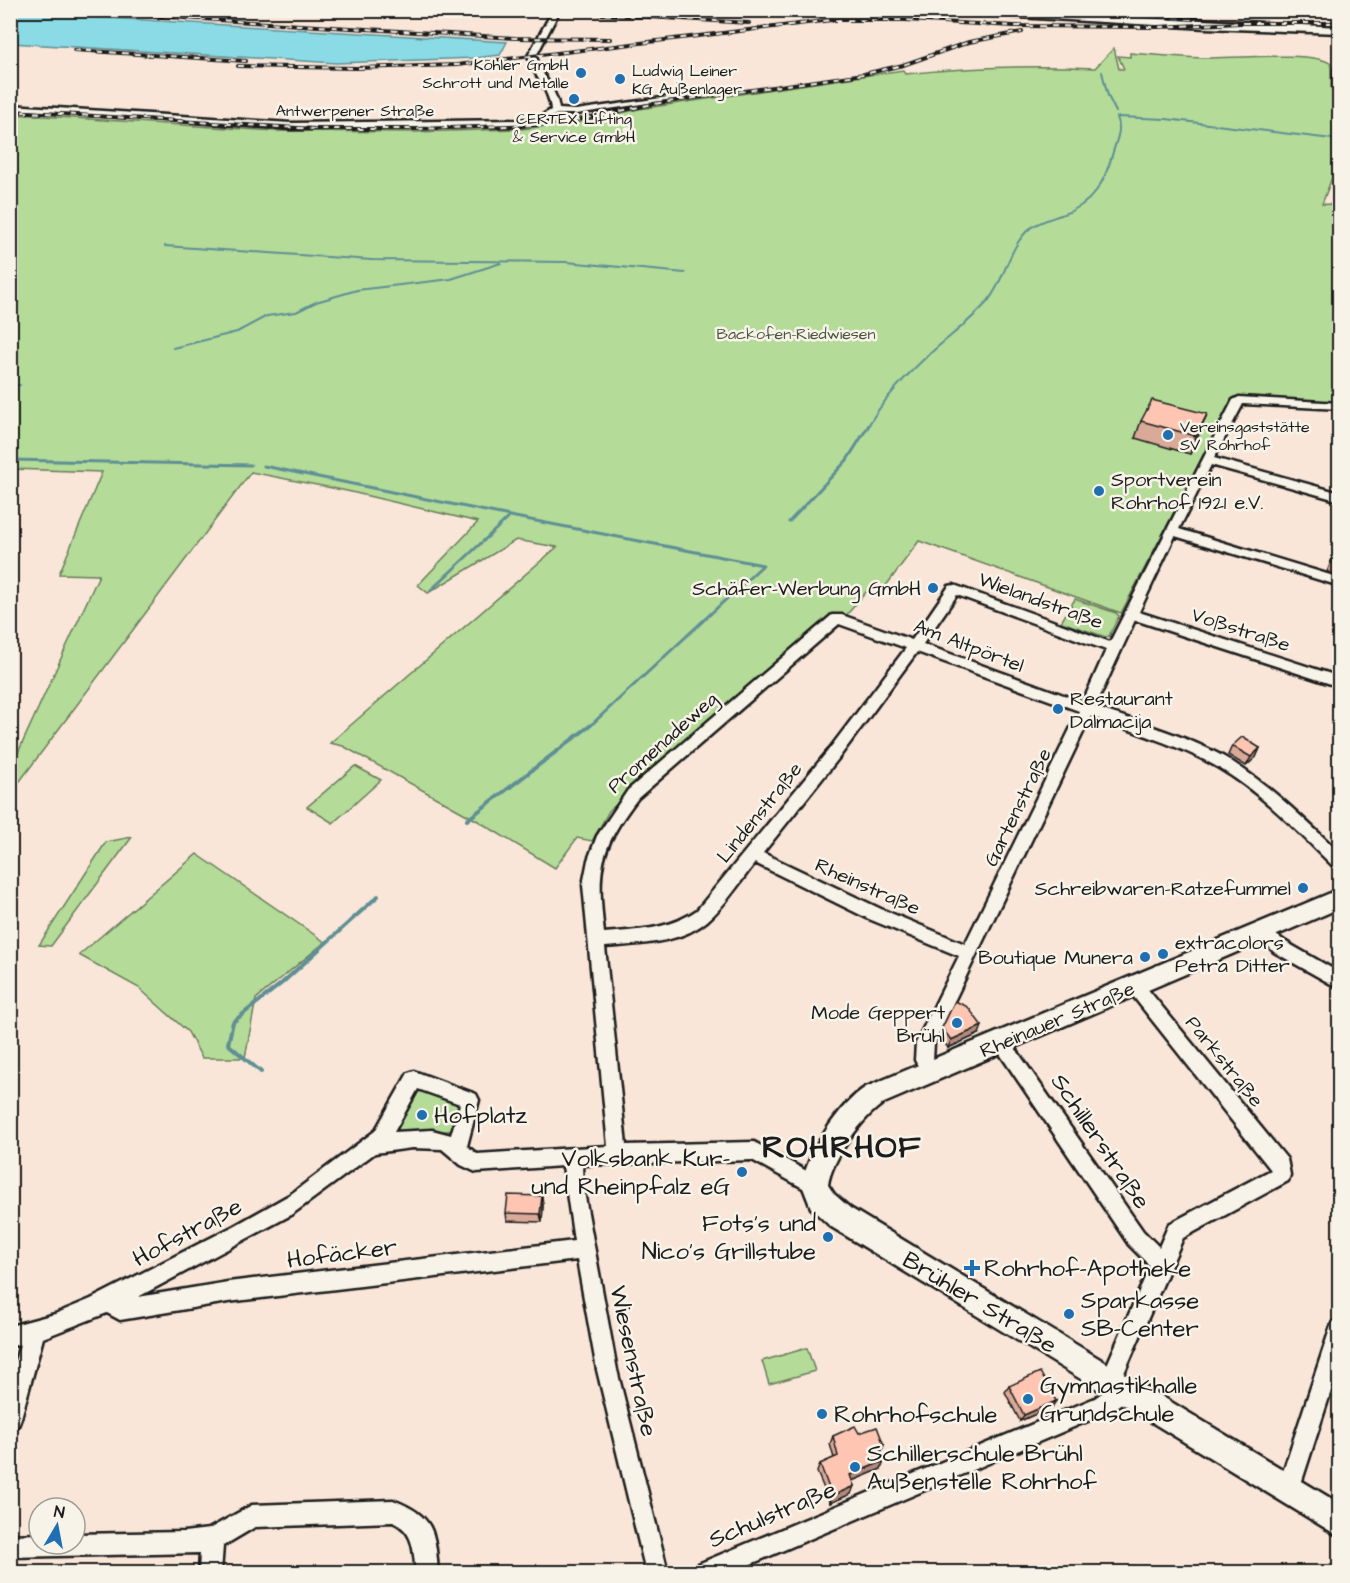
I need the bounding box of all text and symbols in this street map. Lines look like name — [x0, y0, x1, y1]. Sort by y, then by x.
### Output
place label: Köhler GmbH Schrott und Metalle — [423, 54, 569, 94]
place label: Ludwig Leiner KG Außenlager — [632, 60, 742, 101]
marker: Köhler GmbH Schrott und Metalle — [574, 66, 588, 80]
marker: Ludwig Leiner KG Außenlager — [613, 72, 627, 86]
marker: CERTEX Lifting & Service GmbH — [567, 92, 581, 106]
street label: Antwerpener Straße — [276, 100, 435, 122]
place label: CERTEX Lifting & Service GmbH — [513, 108, 636, 148]
park label: Backofen-Riedwiesen — [717, 323, 875, 345]
place label: Vereinsgaststätte SV Rohrhof — [1180, 416, 1310, 456]
marker: Vereinsgaststätte SV Rohrhof — [1161, 428, 1175, 442]
place label: Sportverein Rohrhof 1921 e.V. — [1111, 466, 1264, 517]
marker: Sportverein Rohrhof 1921 e.V. — [1092, 484, 1106, 498]
street label: Wielandstraße — [975, 565, 1107, 636]
place label: Schäfer-Werbung GmbH — [692, 575, 921, 604]
marker: Schäfer-Werbung GmbH — [926, 581, 940, 595]
street label: Voßstraße — [1188, 601, 1294, 659]
street label: Am Altpörtel — [910, 612, 1028, 680]
place label: Restaurant Dalmacija — [1070, 685, 1173, 736]
street label: Promenadeweg — [601, 686, 725, 801]
marker: Restaurant Dalmacija — [1051, 702, 1065, 716]
street label: Gartenstraße — [977, 743, 1059, 871]
street label: Lindenstraße — [710, 756, 809, 869]
street label: Rheinstraße — [811, 851, 925, 923]
place label: Schreibwaren-Ratzefummel — [1035, 875, 1291, 903]
marker: Schreibwaren-Ratzefummel — [1296, 881, 1310, 895]
place label: extracolors Petra Ditter — [1175, 929, 1290, 980]
place label: Boutique Munera — [978, 944, 1133, 972]
marker: extracolors Petra Ditter — [1156, 947, 1170, 961]
marker: Boutique Munera — [1138, 950, 1152, 964]
street label: Rheinauer Straße — [976, 975, 1139, 1065]
place label: Mode Geppert Brühl — [811, 999, 945, 1050]
street label: Parkstraße — [1179, 1010, 1270, 1114]
marker: Mode Geppert Brühl — [950, 1016, 964, 1030]
street label: Schillerstraße — [1042, 1067, 1158, 1216]
place label: Hofplatz — [434, 1099, 527, 1133]
marker: Hofplatz — [415, 1108, 429, 1122]
district label: ROHRHOF — [762, 1125, 922, 1170]
place label: Volksbank Kur- und Rheinpfalz eG — [532, 1142, 731, 1204]
marker: Volksbank Kur- und Rheinpfalz eG — [735, 1165, 749, 1179]
street label: Hofstraße — [127, 1190, 248, 1276]
place label: Fots's und Nico's Grillstube — [642, 1207, 816, 1269]
street label: Hofäcker — [285, 1230, 399, 1278]
marker: Fots's und Nico's Grillstube — [821, 1230, 835, 1244]
street label: Brühler Straße — [896, 1243, 1063, 1362]
place label: Rohrhof-Apotheke — [984, 1252, 1191, 1286]
marker: Rohrhof-Apotheke — [965, 1261, 979, 1275]
street label: Wiesenstraße — [600, 1283, 666, 1440]
place label: Sparkasse SB-Center — [1081, 1284, 1199, 1346]
marker: Sparkasse SB-Center — [1062, 1307, 1076, 1321]
place label: Gymnastikhalle Grundschule — [1040, 1369, 1197, 1431]
marker: Gymnastikhalle Grundschule — [1021, 1392, 1035, 1406]
place label: Rohrhofschule — [834, 1398, 997, 1432]
marker: Rohrhofschule — [815, 1407, 829, 1421]
place label: Schillerschule Brühl Außenstelle Rohrhof — [867, 1437, 1098, 1499]
marker: Schillerschule Brühl Außenstelle Rohrhof — [848, 1460, 862, 1474]
street label: Schulstraße — [703, 1473, 842, 1557]
north arrow — [27, 1496, 87, 1556]
text: N — [53, 1501, 66, 1524]

